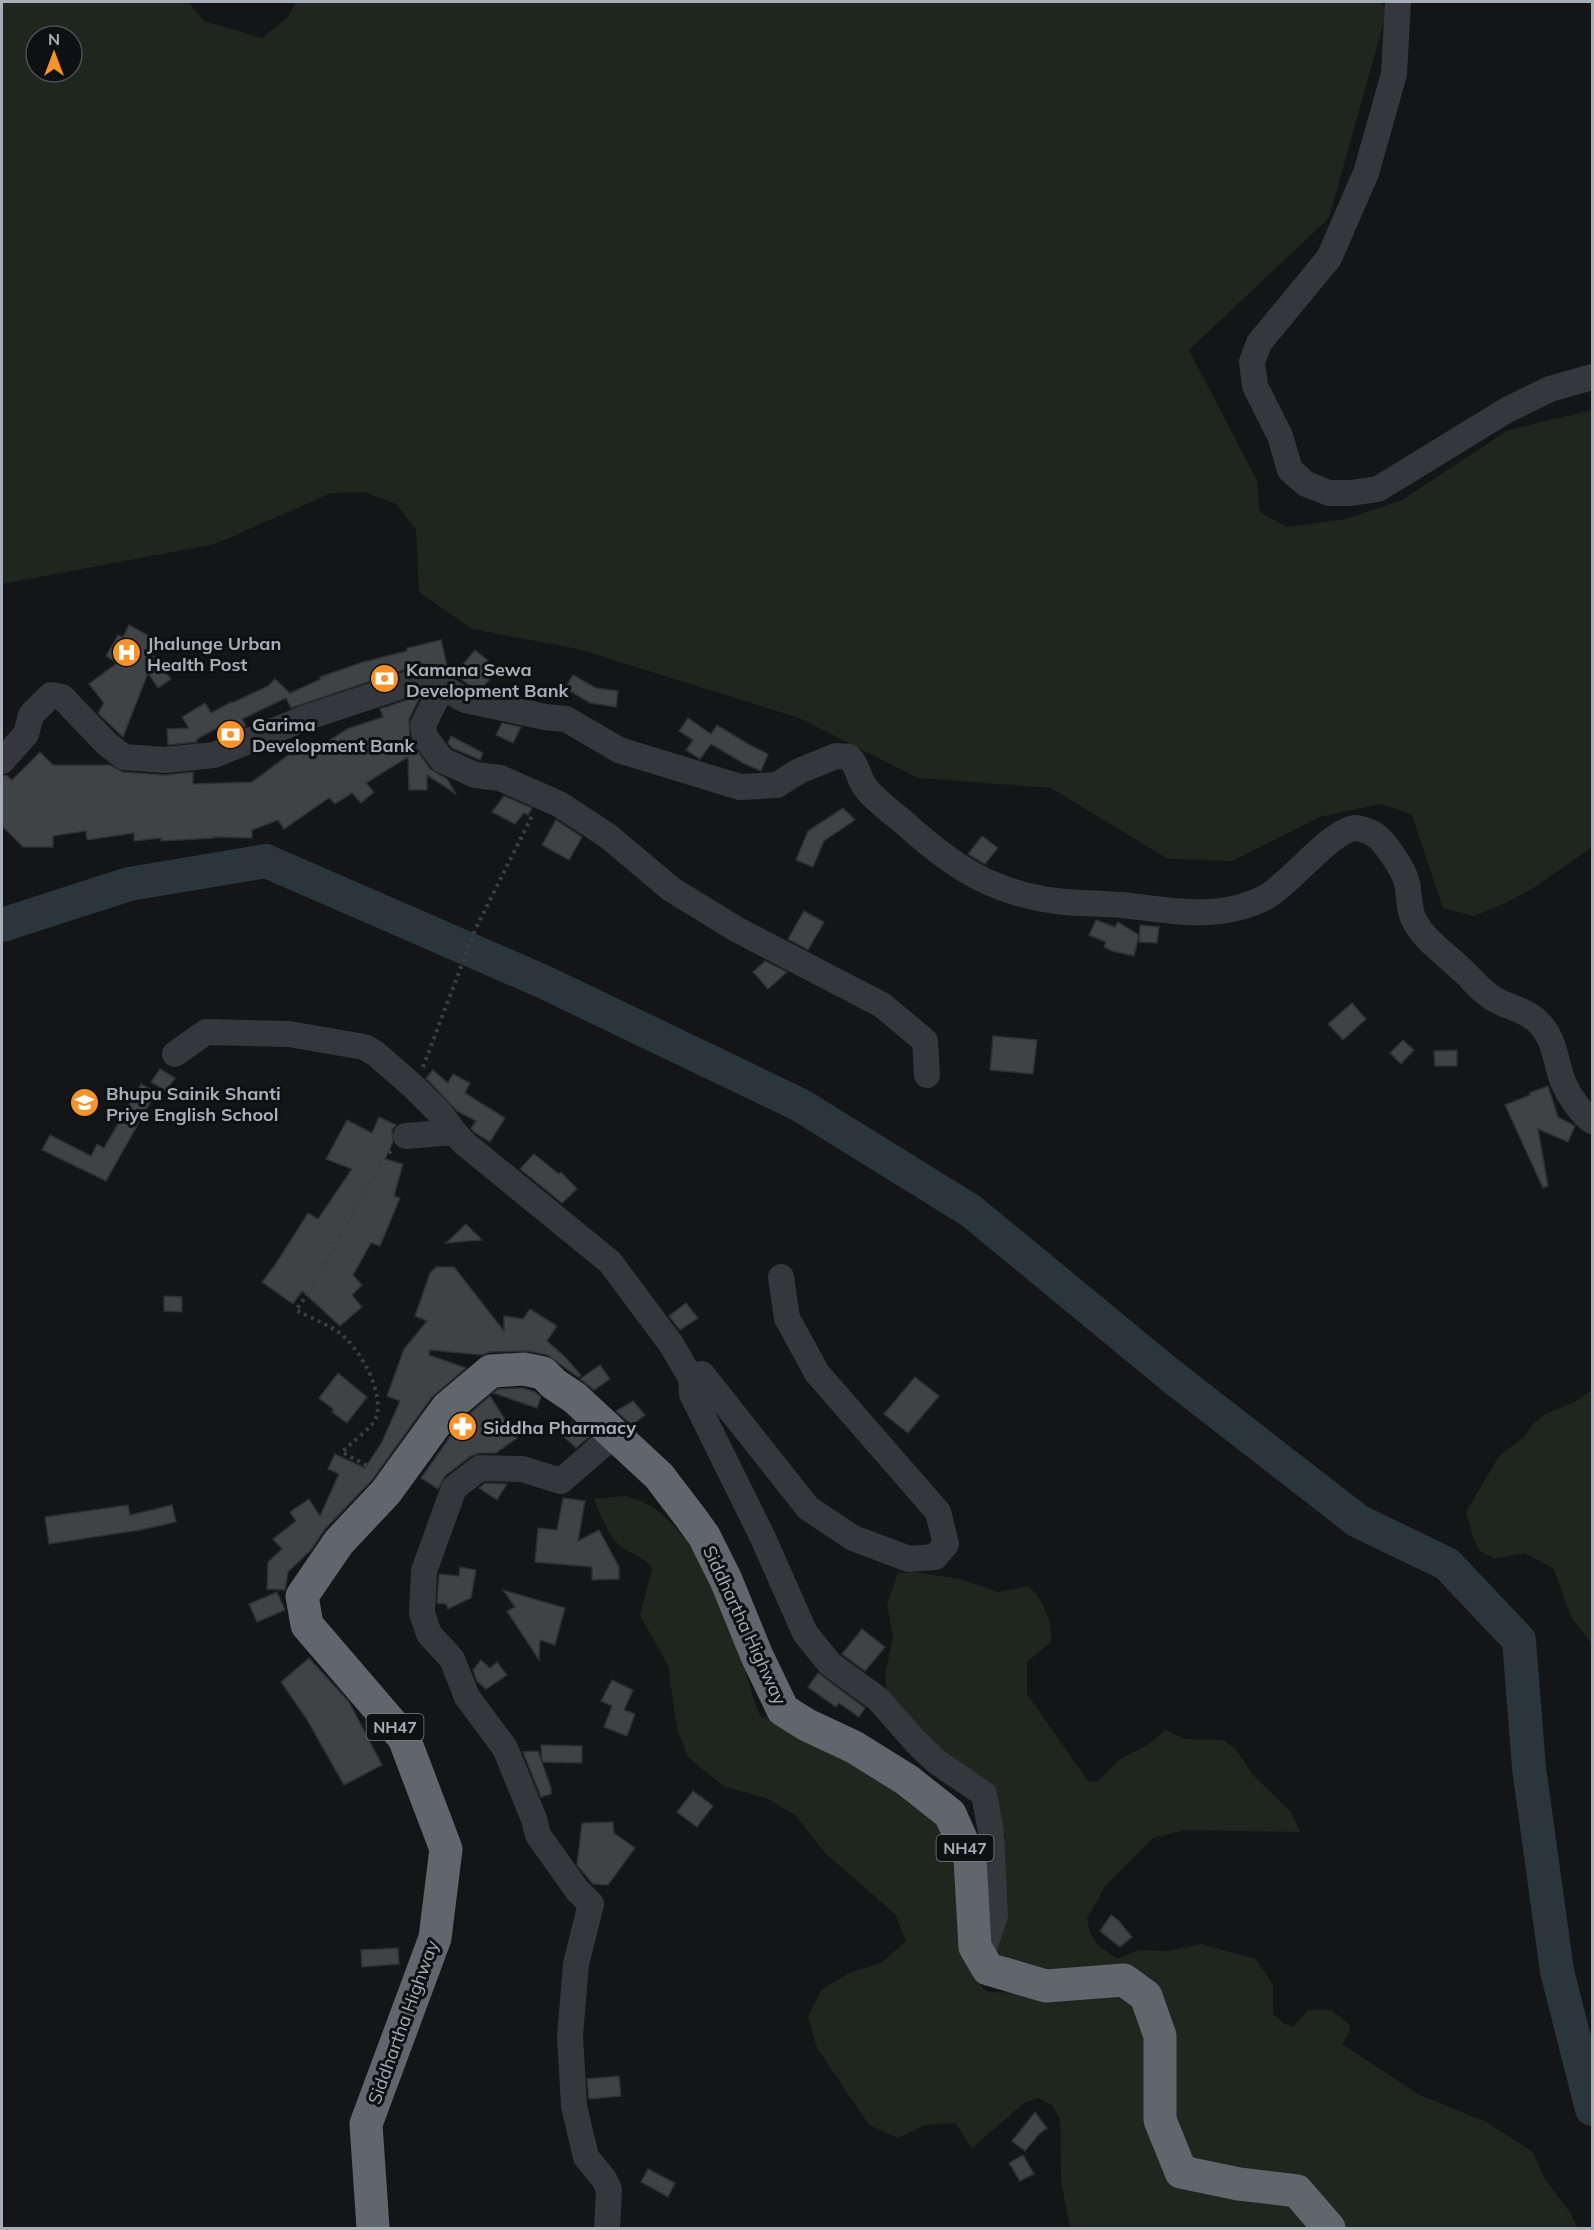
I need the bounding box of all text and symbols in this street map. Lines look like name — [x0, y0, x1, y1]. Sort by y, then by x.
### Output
north arrow — [24, 24, 84, 84]
text: N — [48, 29, 60, 49]
place label: Jhalunge Urban Health Post — [147, 632, 281, 676]
hospital icon: Jhalunge Urban Health Post — [110, 637, 142, 669]
place label: Kamana Sewa Development Bank — [406, 658, 570, 702]
bank icon: Kamana Sewa Development Bank — [369, 663, 401, 695]
place label: Garima Development Bank — [252, 713, 416, 757]
bank icon: Garima Development Bank — [215, 718, 247, 750]
place label: Bhupu Sainik Shanti Priye English School — [106, 1082, 281, 1126]
school or university icon: Bhupu Sainik Shanti Priye English School — [69, 1087, 101, 1119]
pharmacy icon: Siddha Pharmacy — [446, 1411, 478, 1443]
place label: Siddha Pharmacy — [483, 1416, 636, 1439]
street label: Siddhartha Highway — [698, 1542, 792, 1709]
road number: NH47 — [366, 1714, 424, 1740]
road number: NH47 — [936, 1835, 994, 1861]
street label: Siddhartha Highway — [363, 1936, 444, 2107]

